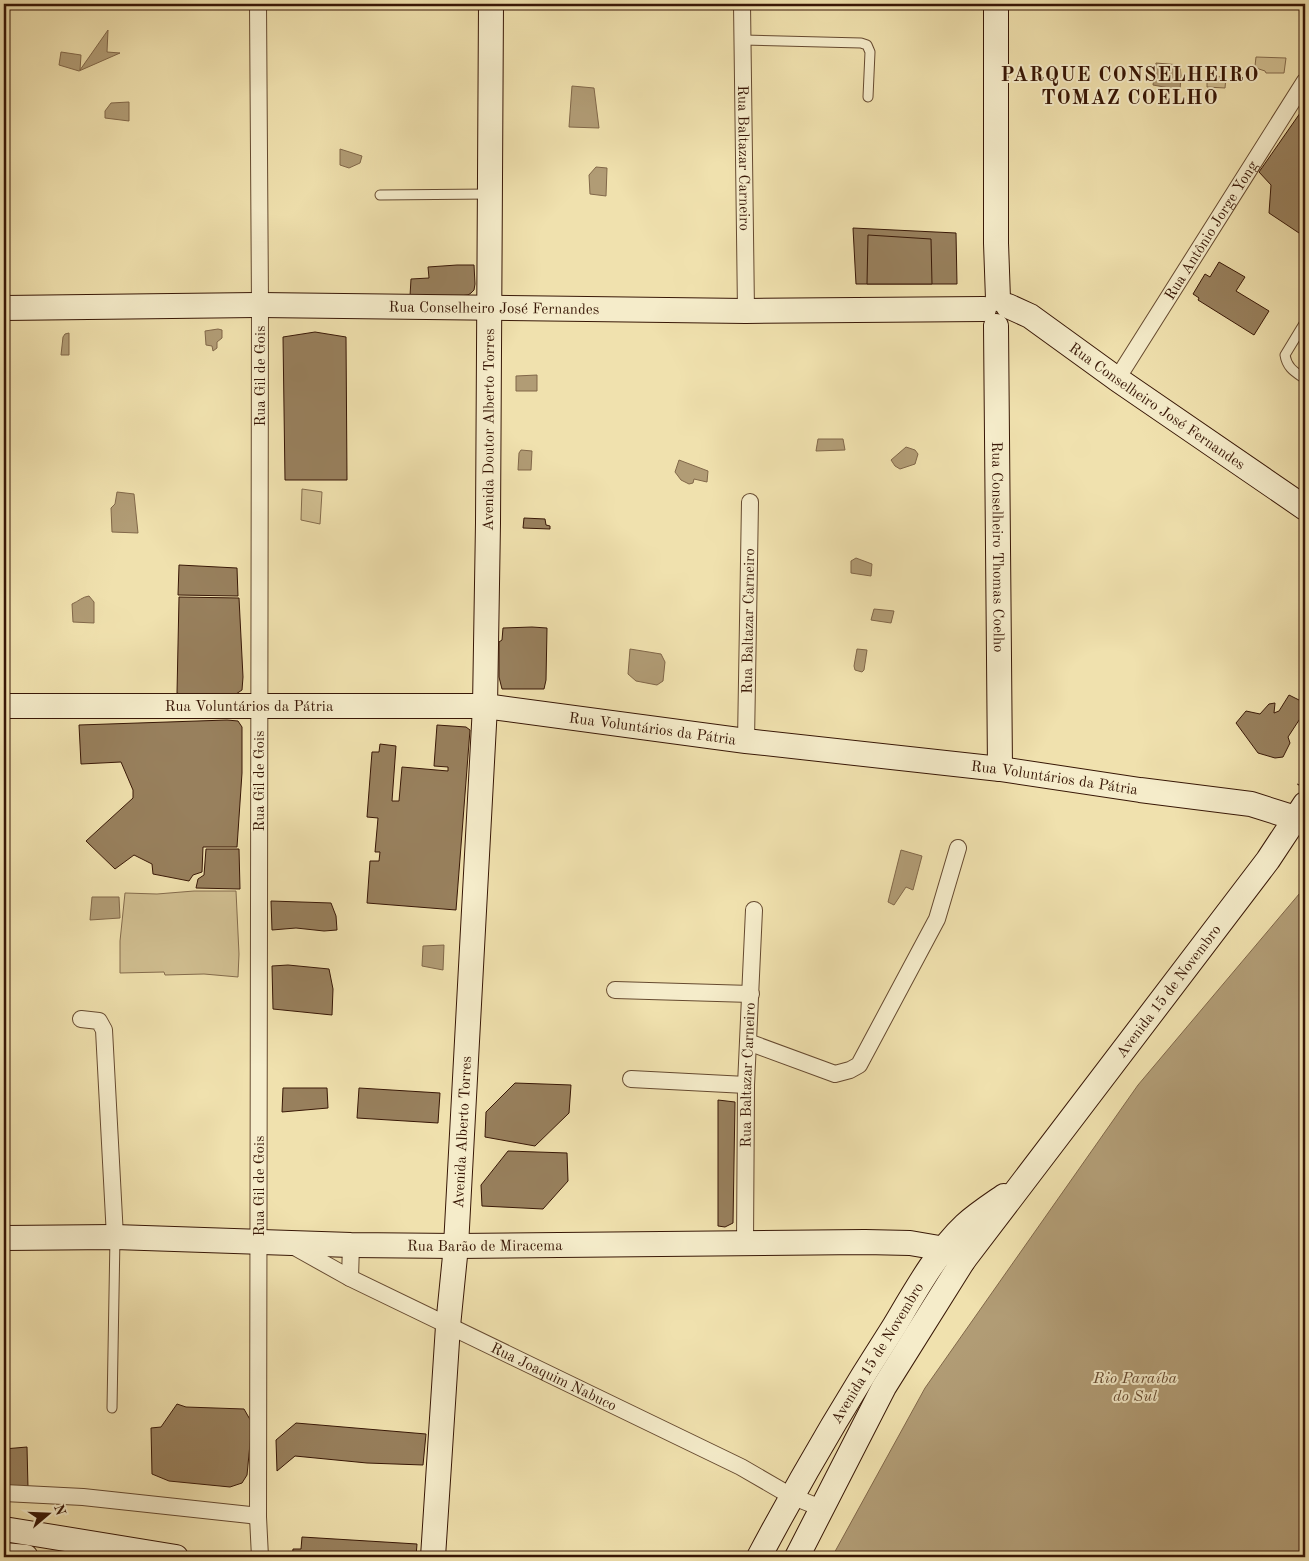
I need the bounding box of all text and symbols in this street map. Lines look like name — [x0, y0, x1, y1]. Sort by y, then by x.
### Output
district label: PARQUE CONSELHEIRO TOMAZ COELHO — [1000, 66, 1260, 109]
street label: Rua Baltazar Carneiro — [734, 85, 751, 231]
street label: Rua Antônio Jorge Yong — [1163, 159, 1261, 303]
street label: Rua Conselheiro José Fernandes — [389, 301, 599, 318]
street label: Rua Gil de Gois — [254, 325, 269, 427]
street label: Avenida Doutor Alberto Torres — [482, 328, 498, 531]
street label: Rua Conselheiro José Fernandes — [1066, 341, 1247, 473]
street label: Rua Conselheiro Thomas Coelho — [988, 441, 1005, 653]
street label: Rua Baltazar Carneiro — [741, 548, 758, 694]
street label: Rua Voluntários da Pátria — [165, 700, 334, 715]
street label: Rua Voluntários da Pátria — [568, 711, 737, 749]
street label: Rua Gil de Gois — [253, 730, 268, 832]
street label: Rua Voluntários da Pátria — [970, 760, 1139, 799]
street label: Avenida 15 de Novembro — [1114, 923, 1225, 1061]
street label: Rua Baltazar Carneiro — [740, 1002, 759, 1148]
street label: Avenida Alberto Torres — [452, 1056, 475, 1209]
street label: Rua Gil de Gois — [253, 1135, 268, 1237]
street label: Rua Barão de Miracema — [407, 1239, 563, 1255]
street label: Avenida 15 de Novembro — [830, 1281, 927, 1427]
street label: Rua Joaquim Nabuco — [488, 1341, 618, 1415]
water label: Rio Paraíba do Sul — [1092, 1371, 1177, 1405]
north arrow — [22, 1488, 72, 1538]
text: N — [51, 1503, 68, 1518]

